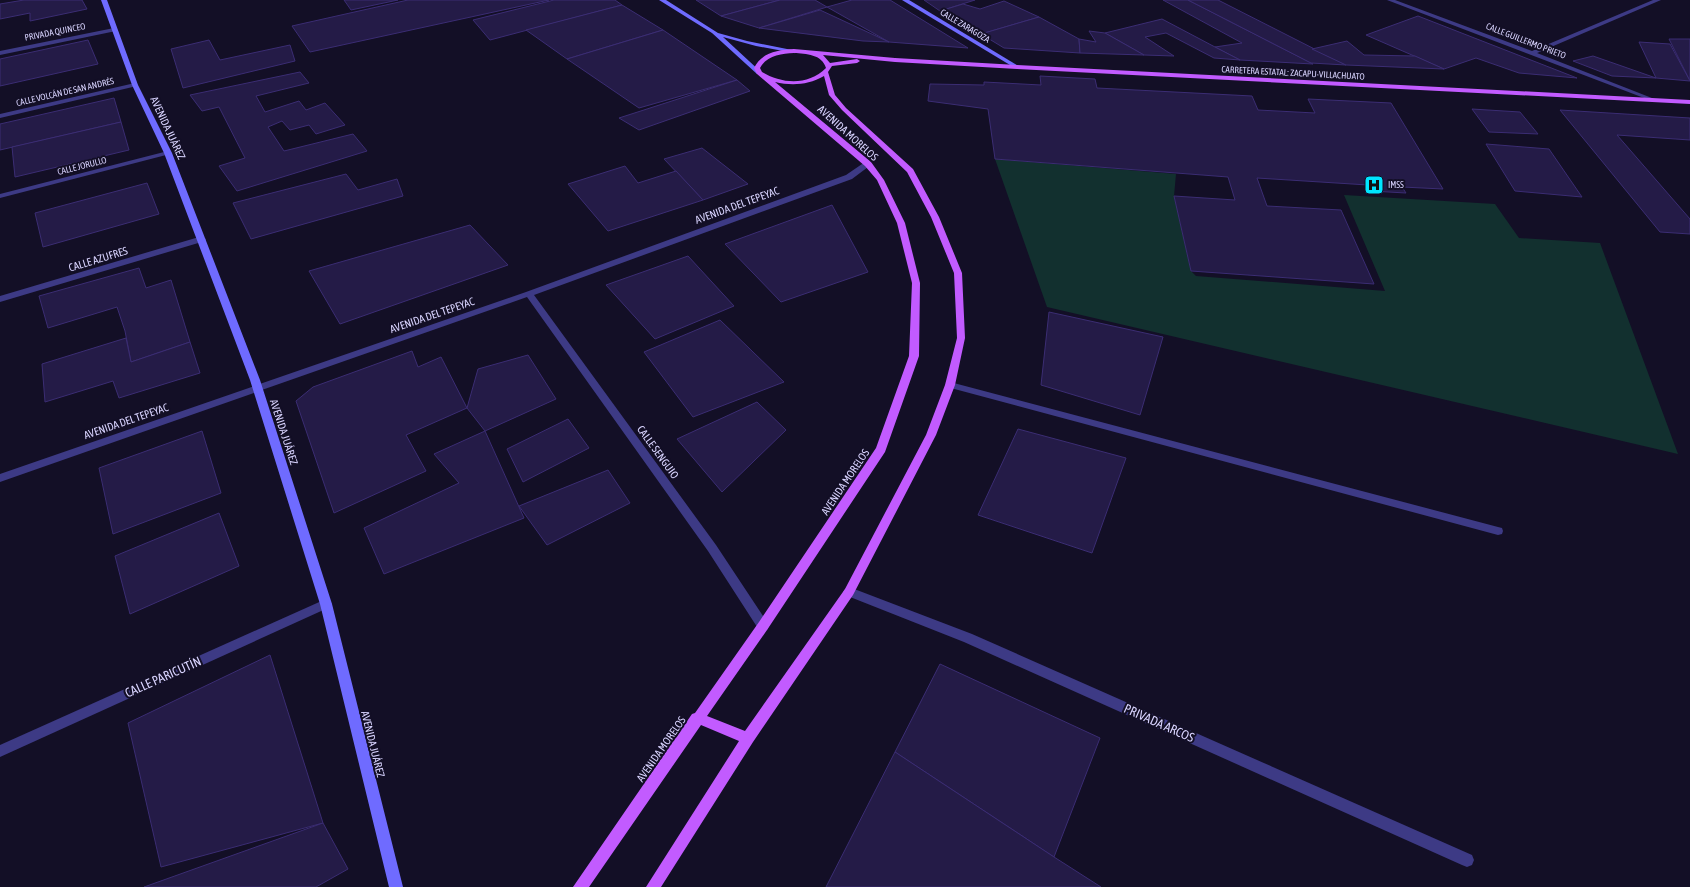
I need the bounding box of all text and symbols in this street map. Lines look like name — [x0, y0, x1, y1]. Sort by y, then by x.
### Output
street label: CALLE ZARAGOZA — [938, 7, 992, 45]
street label: PRIVADA QUINCEO — [24, 21, 86, 43]
street label: CALLE GUILLERMO PRIETO — [1485, 21, 1567, 61]
street label: CARRETERA ESTATAL: ZACAPU-VILLACHUATO — [1221, 64, 1365, 82]
street label: CALLE VOLCÁN DE SAN ANDRÉS — [15, 76, 115, 108]
street label: AVENIDA JUÁREZ — [148, 95, 188, 161]
street label: AVENIDA MORELOS — [815, 103, 881, 163]
street label: CALLE JORULLO — [56, 155, 108, 177]
hospital icon: IMSS — [1363, 174, 1385, 196]
place label: IMSS — [1388, 180, 1404, 190]
street label: AVENIDA DEL TEPEYAC — [693, 184, 781, 226]
street label: CALLE AZUFRES — [67, 244, 129, 274]
street label: AVENIDA DEL TEPEYAC — [388, 295, 476, 335]
street label: AVENIDA JUÁREZ — [268, 398, 300, 466]
street label: AVENIDA DEL TEPEYAC — [82, 401, 170, 441]
street label: CALLE SENGUIO — [635, 423, 681, 481]
street label: AVENIDA MORELOS — [819, 447, 872, 517]
street label: CALLE PARICUTÍN — [123, 654, 203, 700]
street label: PRIVADA ARCOS — [1121, 701, 1197, 745]
street label: AVENIDA JUÁREZ — [359, 709, 387, 779]
street label: AVENIDA MORELOS — [634, 714, 688, 784]

